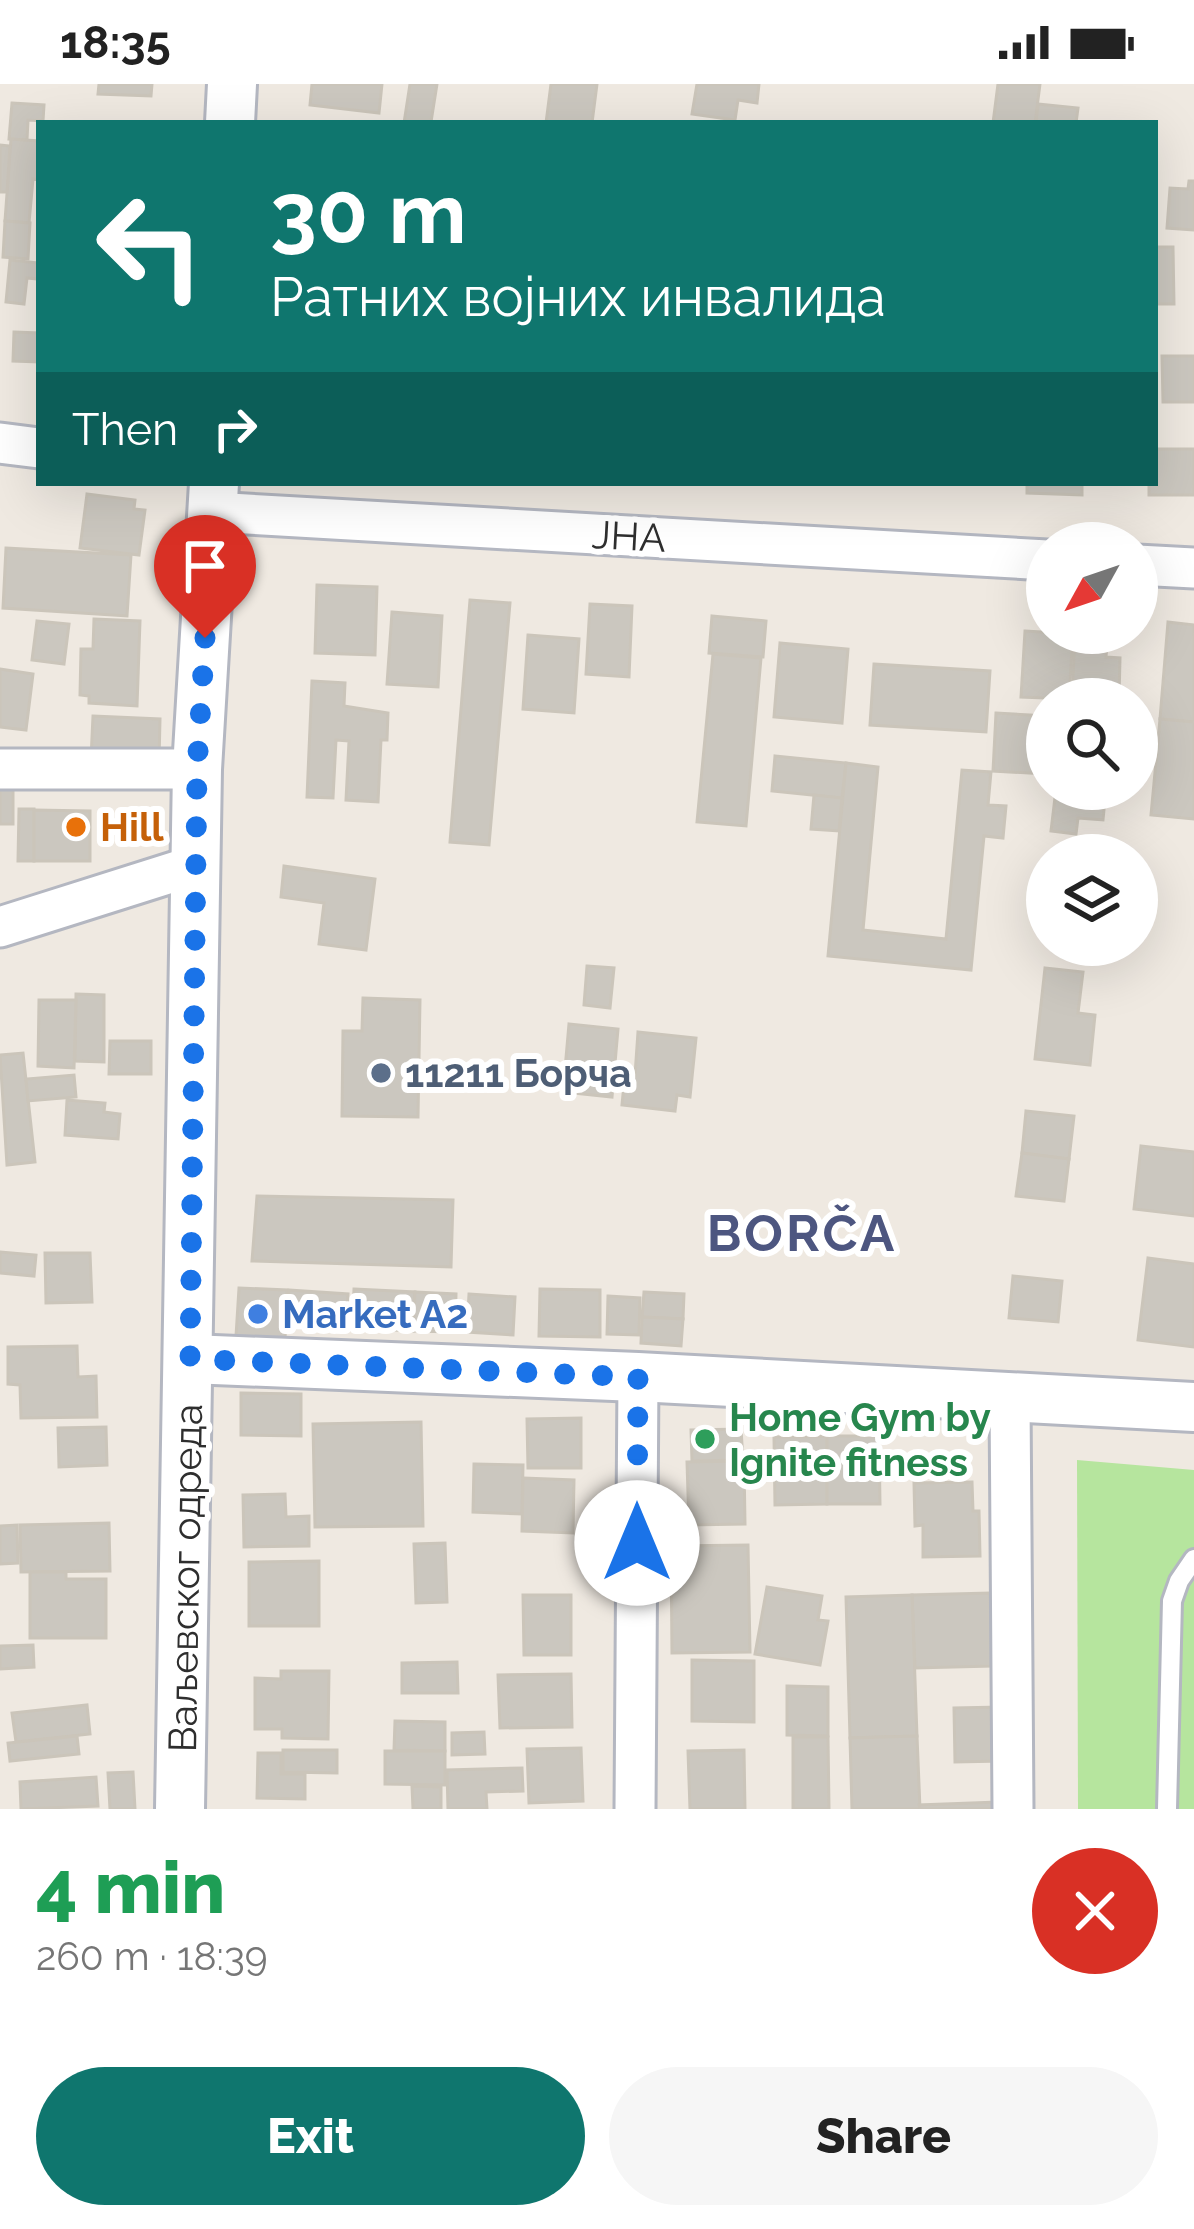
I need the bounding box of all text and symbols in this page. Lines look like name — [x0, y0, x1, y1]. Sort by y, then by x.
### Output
text: 18:35 — [60, 16, 171, 69]
text: 30 m — [270, 164, 467, 263]
icon: left — [72, 168, 228, 324]
text: Ратних војних инвалида — [270, 265, 886, 329]
icon: right — [202, 396, 268, 462]
text: Then — [72, 403, 178, 456]
street label: ЈНА — [591, 511, 667, 561]
pin — [154, 515, 256, 638]
north arrow — [1026, 522, 1158, 654]
map controls — [1026, 522, 1158, 966]
icon: arrive — [172, 533, 238, 599]
button: search — [1026, 678, 1158, 810]
place label: Hill — [100, 804, 164, 850]
marker: Hill — [63, 814, 89, 840]
button: layers — [1026, 834, 1158, 966]
place label: 11211 Борча — [405, 1050, 632, 1096]
marker: 11211 Борча — [368, 1060, 394, 1086]
district label: BORČA — [707, 1203, 897, 1263]
place label: Market A2 — [282, 1291, 468, 1337]
marker: Market A2 — [245, 1301, 271, 1327]
place label: Home Gym by Ignite fitness — [729, 1394, 991, 1485]
street label: Ваљевског одреда — [159, 1403, 211, 1753]
marker: Home Gym by Ignite fitness — [692, 1426, 718, 1452]
position arrow — [574, 1480, 700, 1606]
text: 4 min — [36, 1845, 225, 1930]
button: close — [1032, 1848, 1158, 1974]
text: 260 m · 18:39 — [36, 1933, 268, 1979]
button: Exit — [36, 2067, 585, 2205]
button: Share — [609, 2067, 1158, 2205]

